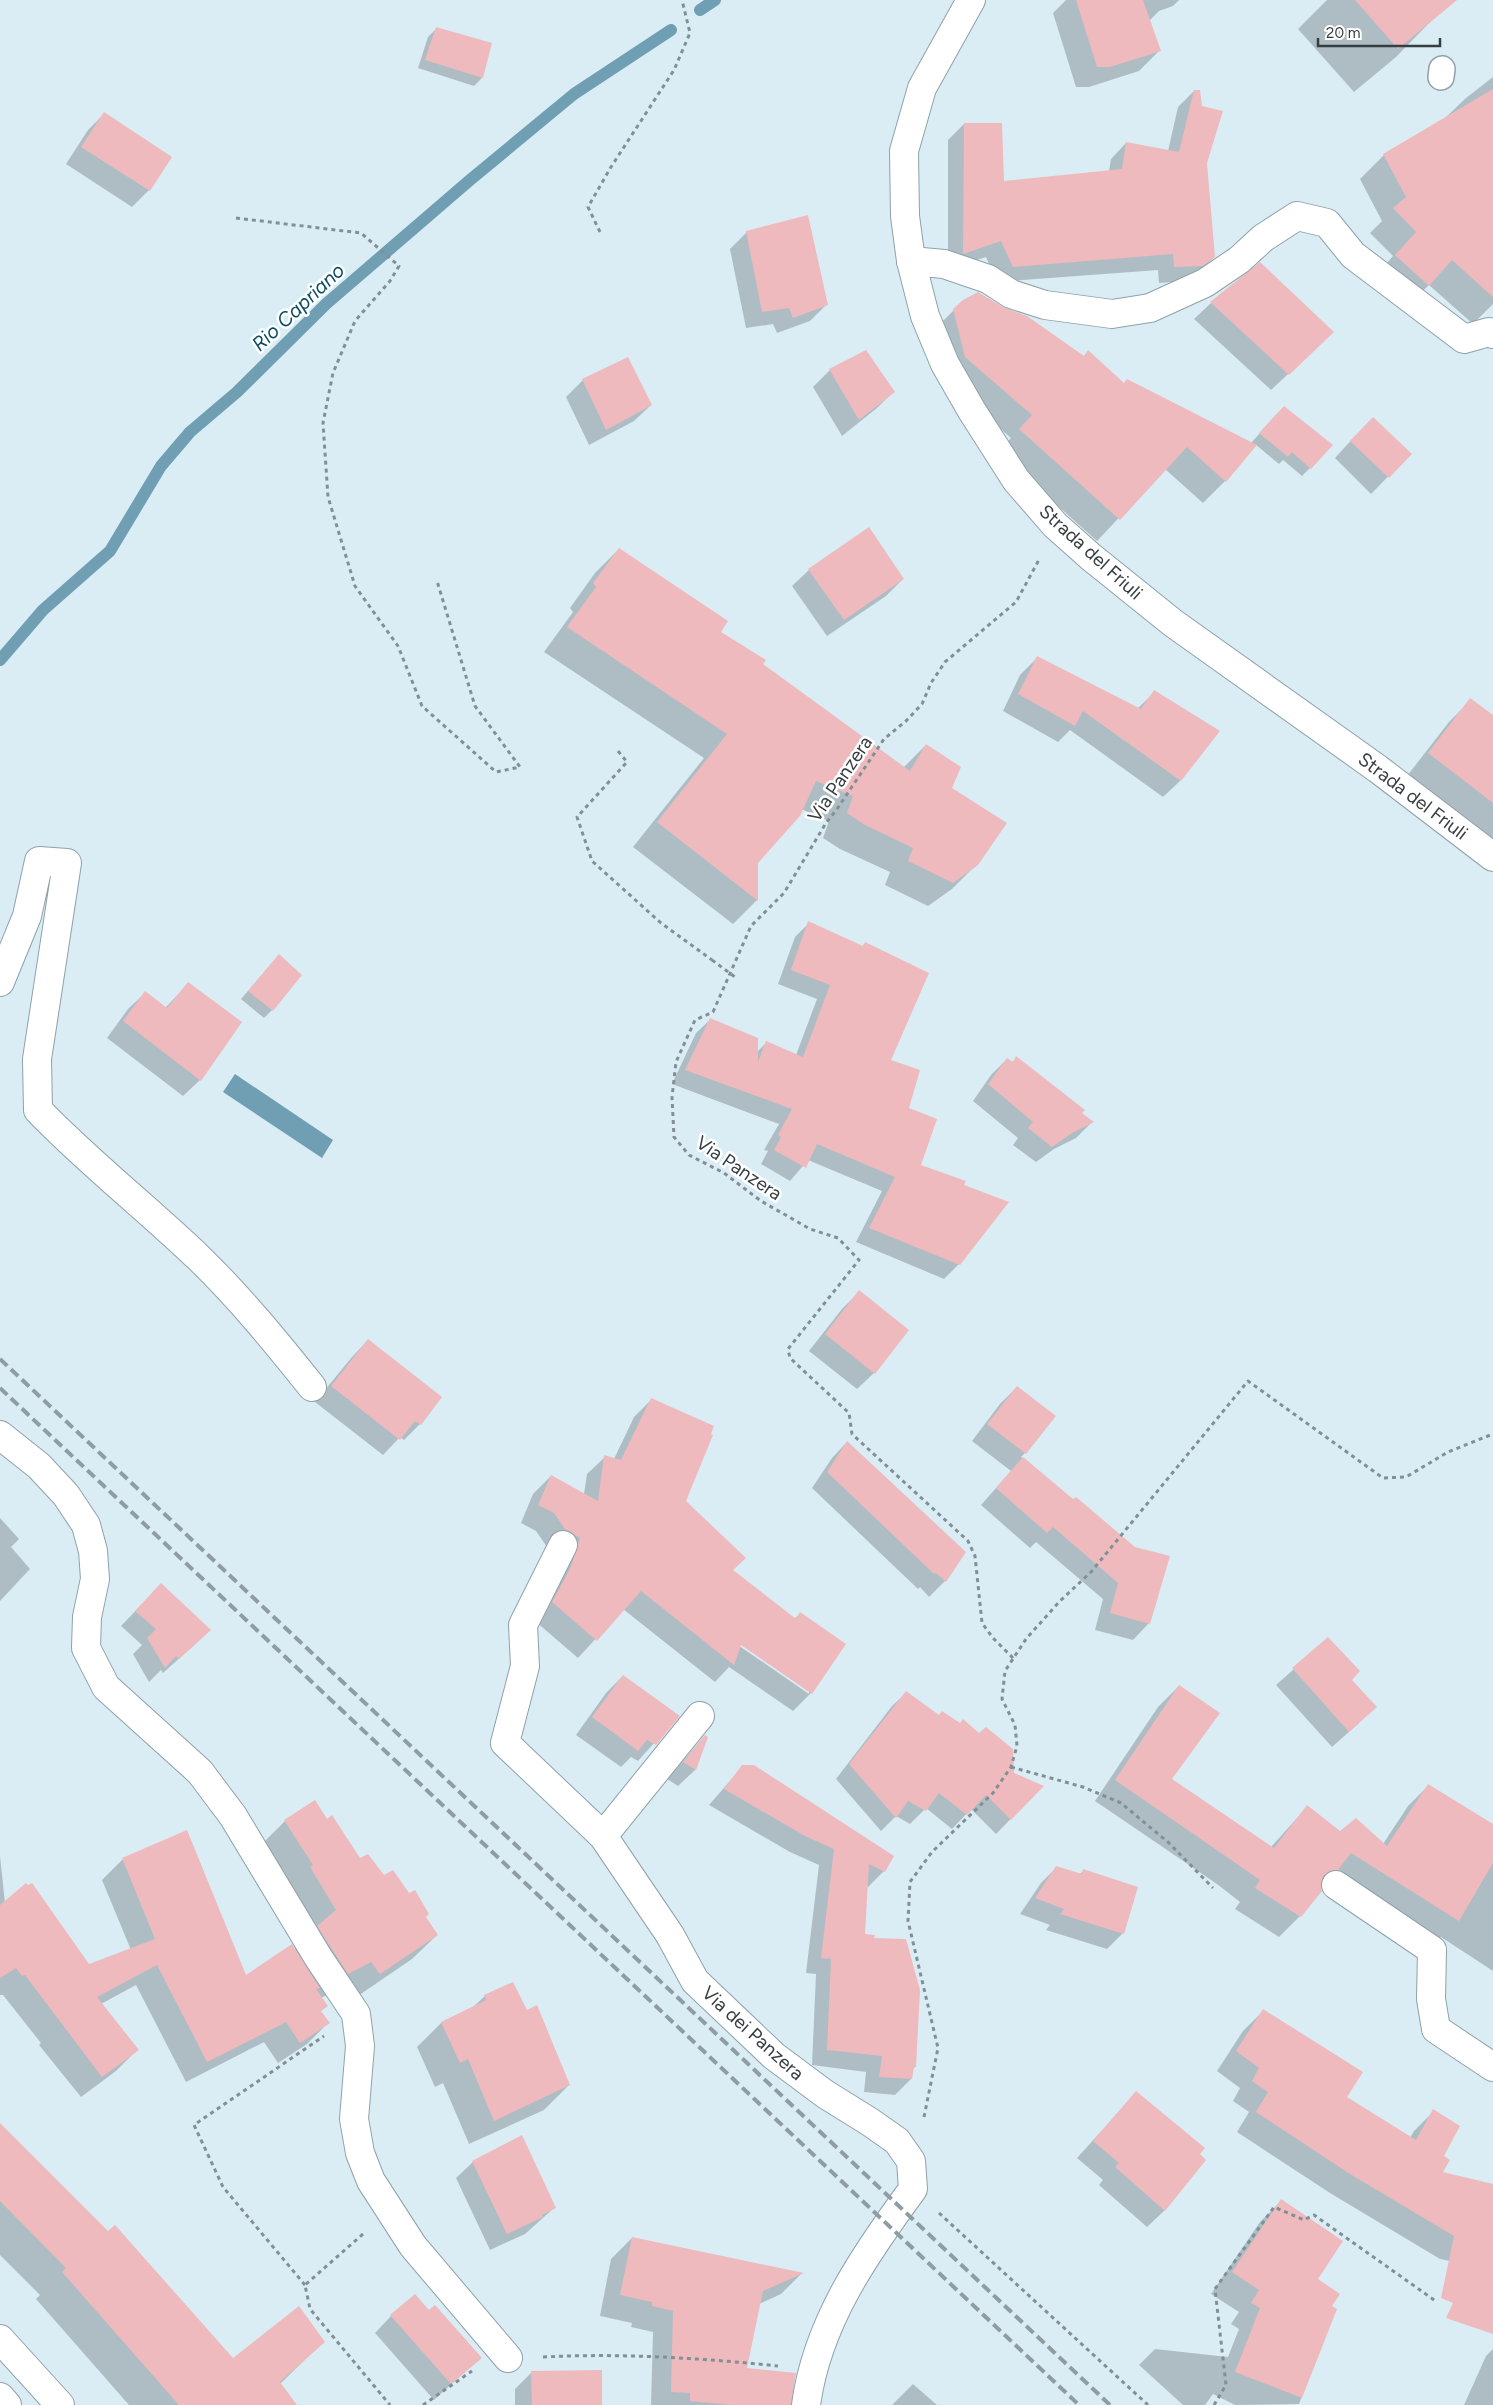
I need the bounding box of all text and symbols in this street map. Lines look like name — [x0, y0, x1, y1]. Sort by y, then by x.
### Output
scale bar — [1318, 15, 1440, 47]
text: 20 m — [1326, 24, 1360, 42]
water label: Rio Capriano — [247, 258, 350, 356]
street label: Strada del Friuli — [1035, 500, 1147, 604]
street label: Via Panzera — [803, 732, 877, 826]
street label: Strada del Friuli — [1354, 747, 1472, 845]
street label: Via Panzera — [692, 1131, 786, 1205]
street label: Via dei Panzera — [697, 1981, 809, 2085]

